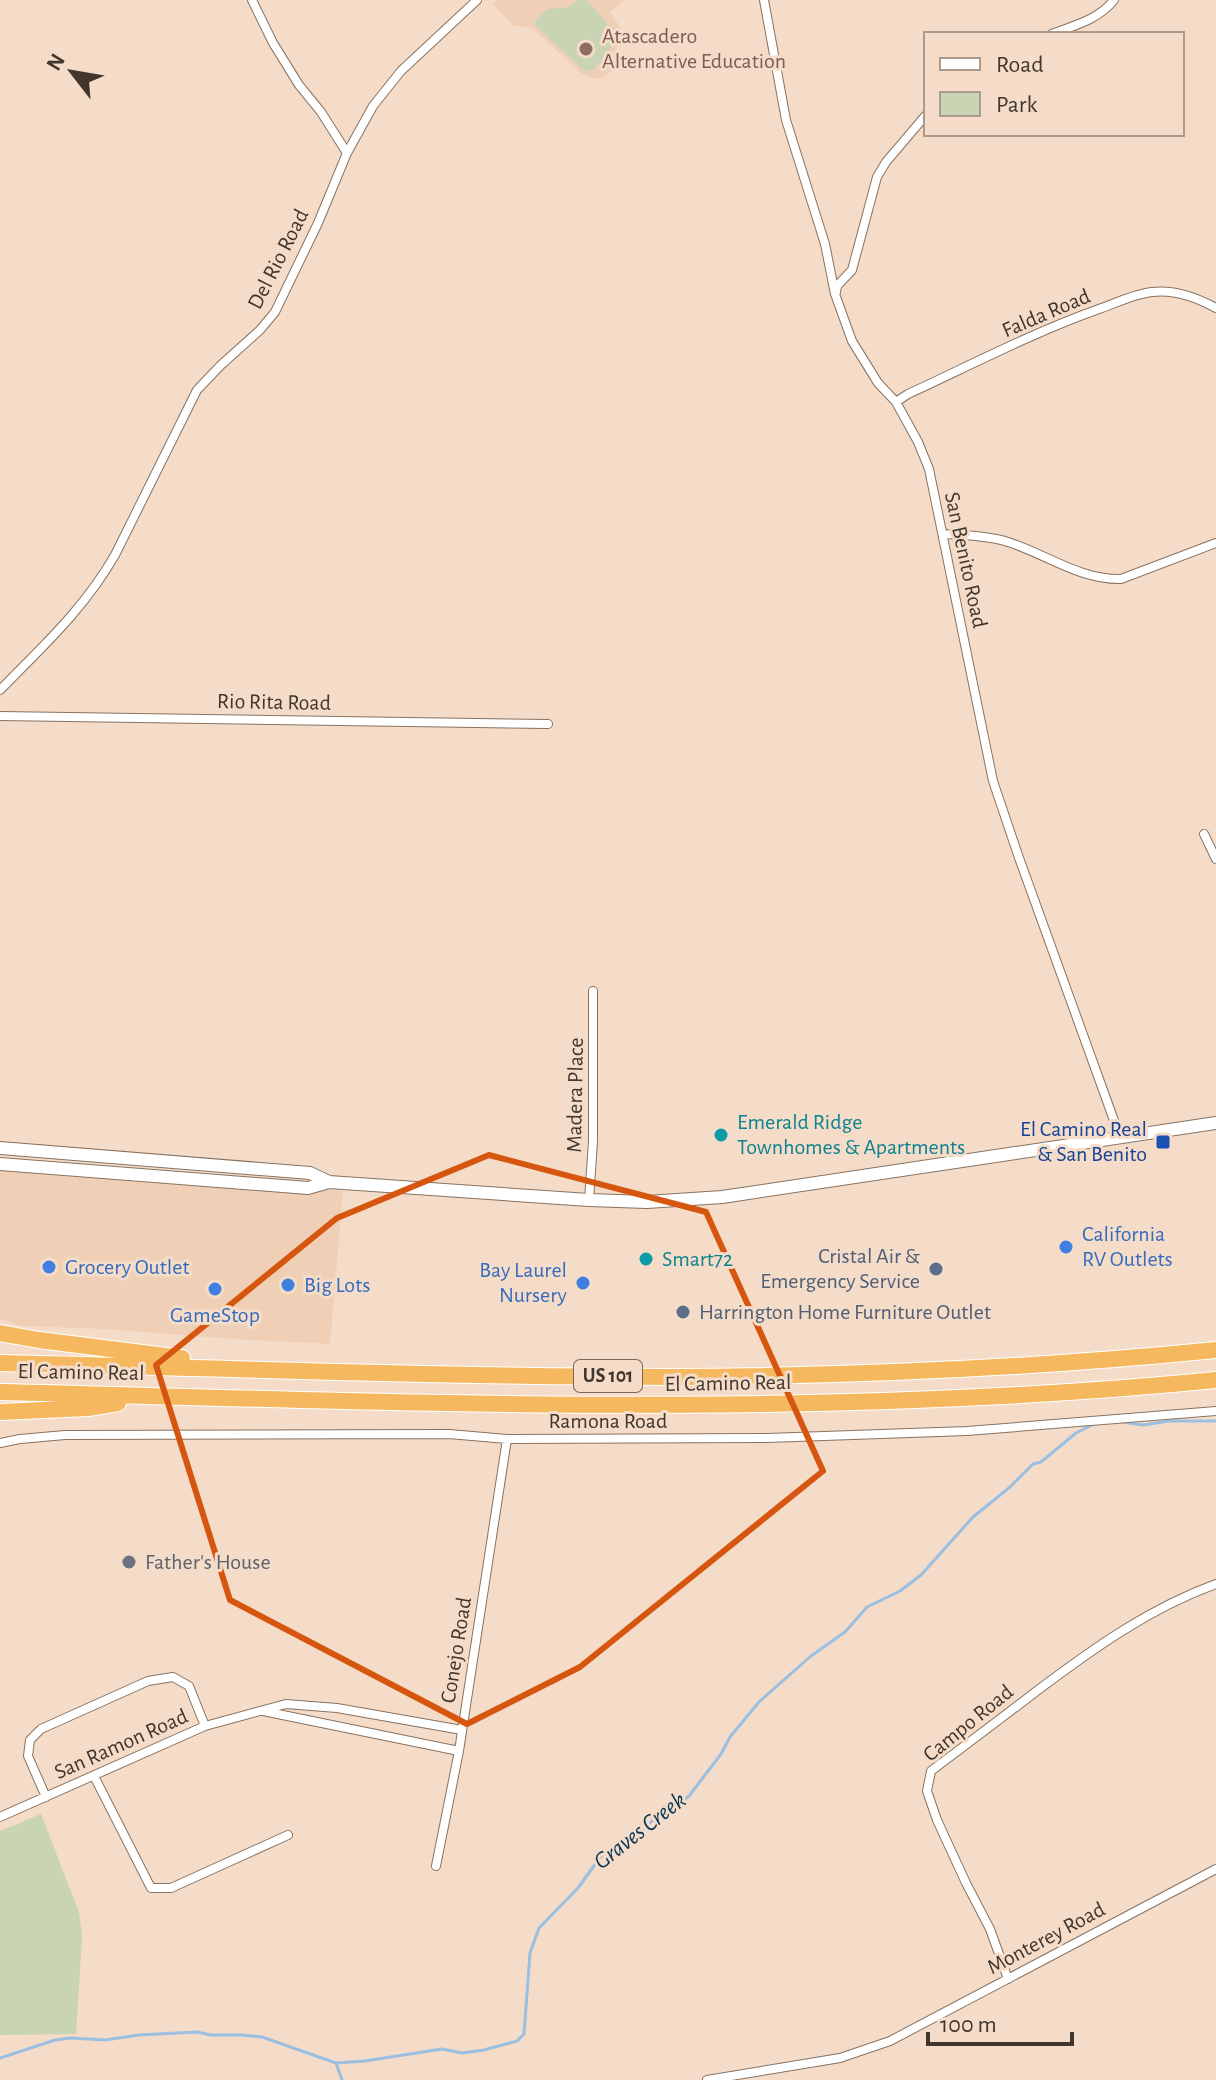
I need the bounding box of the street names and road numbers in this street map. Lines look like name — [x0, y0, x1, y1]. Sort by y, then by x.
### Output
street label: Del Rio Road — [243, 205, 313, 313]
street label: Falda Road — [999, 285, 1093, 341]
street label: San Benito Road — [941, 490, 991, 630]
street label: Rio Rita Road — [217, 690, 331, 714]
street label: Madera Place — [563, 1037, 587, 1153]
street label: El Camino Real — [17, 1360, 145, 1384]
road number: US 101 — [574, 1360, 642, 1392]
street label: El Camino Real — [664, 1371, 792, 1395]
street label: Ramona Road — [549, 1410, 667, 1432]
street label: Conejo Road — [437, 1595, 475, 1705]
street label: Campo Road — [919, 1680, 1017, 1766]
street label: San Ramon Road — [51, 1705, 191, 1783]
street label: Monterey Road — [984, 1898, 1108, 1978]

